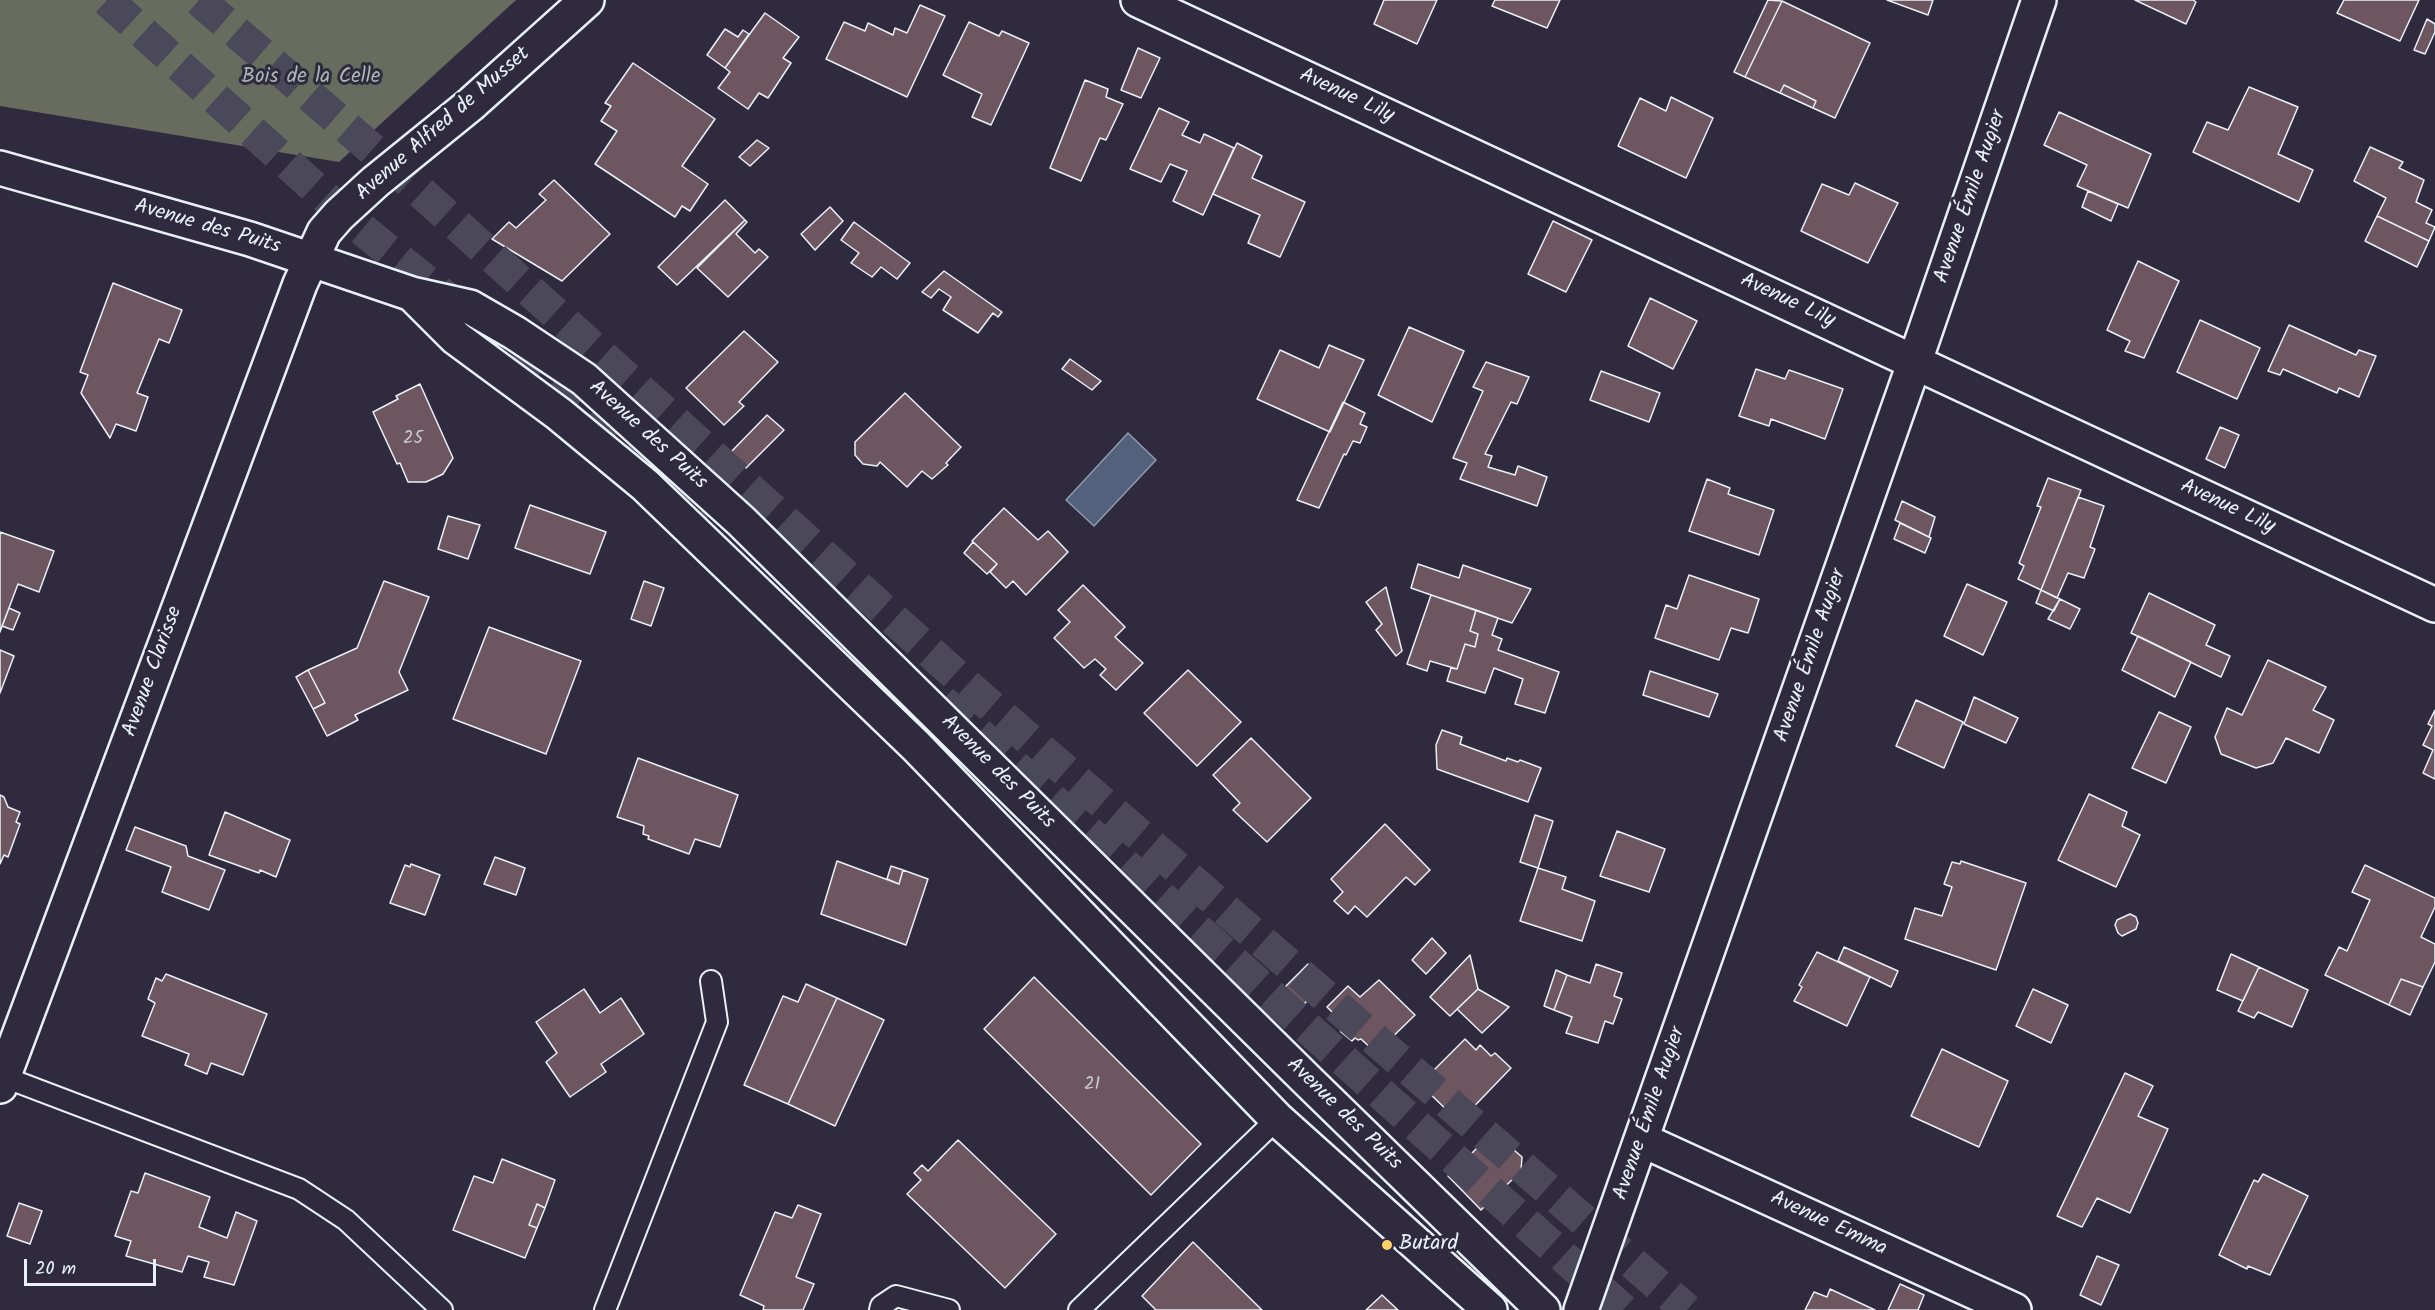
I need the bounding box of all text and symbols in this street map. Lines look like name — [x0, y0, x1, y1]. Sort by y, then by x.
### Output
street label: Avenue Alfred de Musset — [352, 43, 536, 207]
street label: Avenue Lily — [1295, 64, 1397, 130]
park label: Bois de la Celle — [242, 65, 380, 91]
street label: Avenue Émile Augier — [1931, 107, 2013, 287]
street label: Avenue des Puits — [131, 195, 283, 261]
street label: Avenue Lily — [1736, 269, 1838, 335]
street label: Avenue des Puits — [582, 376, 712, 496]
house number: 25 — [403, 429, 423, 451]
street label: Avenue Lily — [2176, 475, 2278, 541]
street label: Avenue Émile Augier — [1771, 566, 1853, 746]
street label: Avenue Clarisse — [119, 603, 189, 741]
street label: Avenue des Puits — [935, 711, 1059, 835]
street label: Avenue Émile Augier — [1610, 1024, 1692, 1204]
street label: Avenue des Puits — [1280, 1053, 1406, 1177]
house number: 21 — [1084, 1075, 1100, 1097]
street label: Avenue Emma — [1766, 1187, 1890, 1263]
place label: Butard — [1399, 1232, 1458, 1258]
marker: Butard — [1380, 1238, 1394, 1252]
scale bar — [27, 1247, 159, 1285]
text: 20 m — [35, 1255, 76, 1284]

